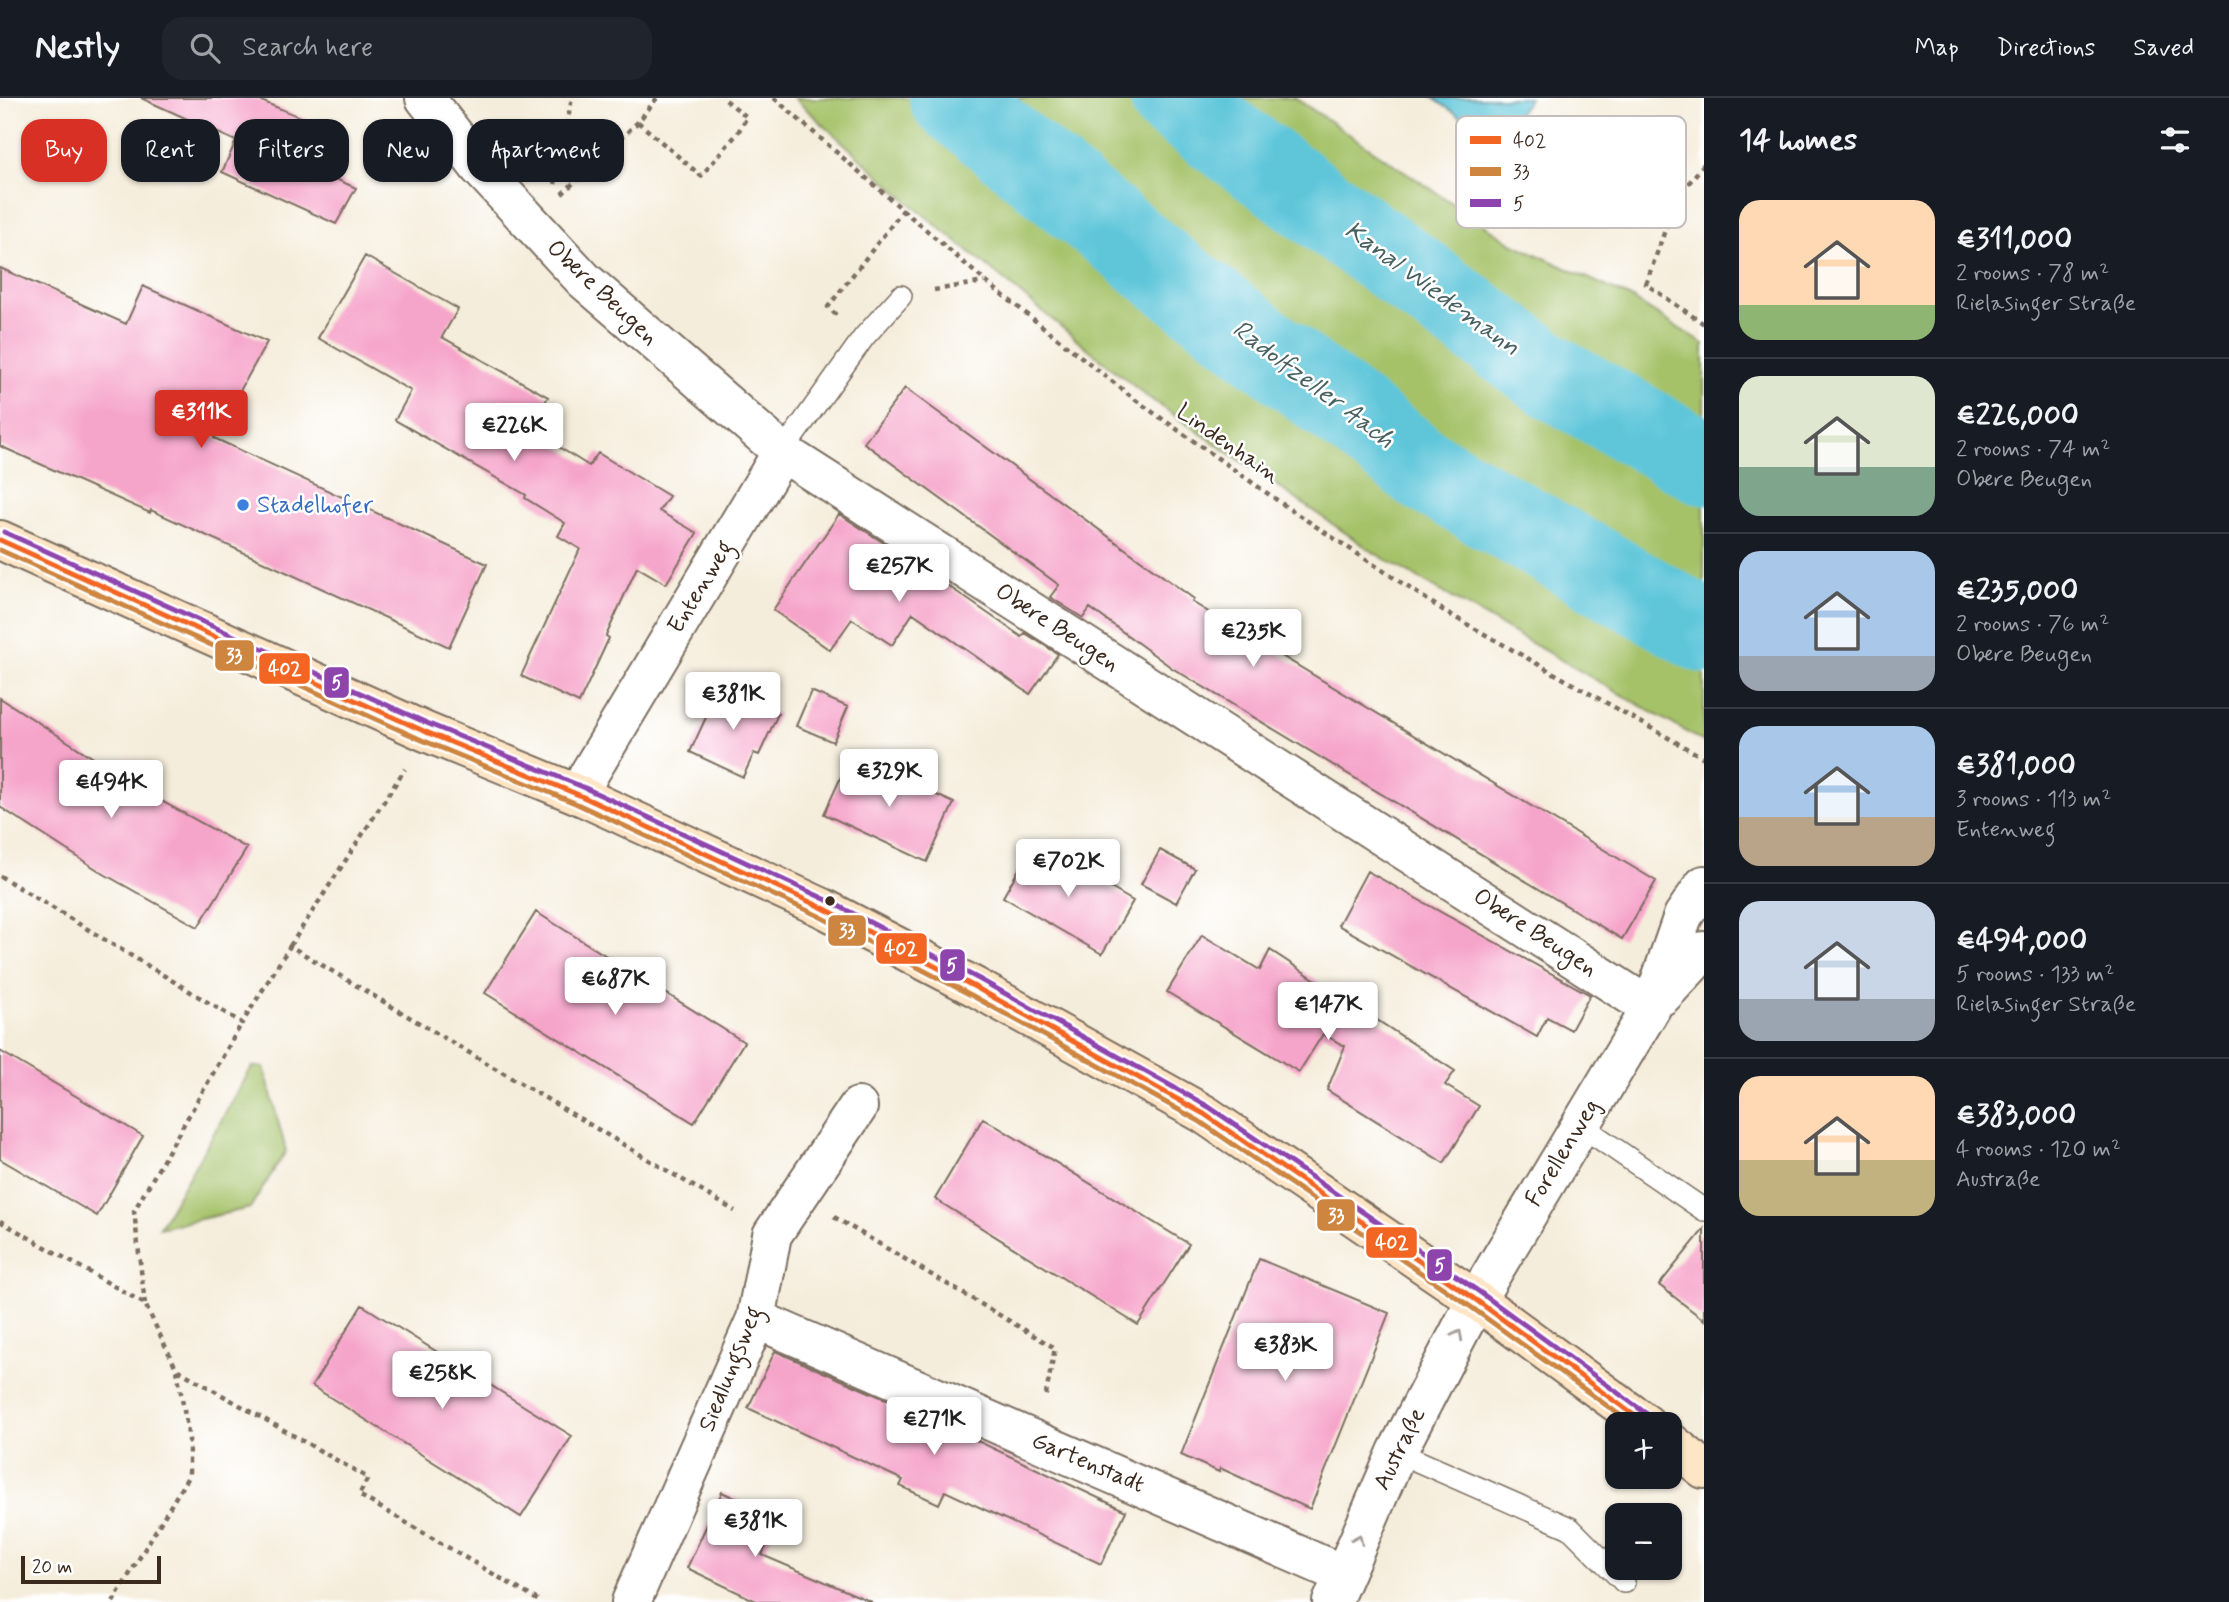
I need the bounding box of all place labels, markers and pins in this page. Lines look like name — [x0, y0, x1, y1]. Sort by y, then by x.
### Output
pin: €311K — [152, 390, 250, 450]
pin: €226K — [465, 404, 563, 463]
place label: Stadelhofer — [257, 490, 373, 521]
marker: Stadelhofer — [235, 497, 251, 513]
pin: €257K — [850, 545, 948, 604]
pin: €235K — [1204, 610, 1302, 669]
pin: €381K — [684, 672, 782, 732]
pin: €329K — [840, 750, 938, 809]
pin: €494K — [62, 760, 160, 820]
pin: €702K — [1019, 840, 1117, 899]
unlabelled marker — [823, 894, 837, 908]
pin: €687K — [566, 958, 664, 1017]
pin: €147K — [1279, 982, 1377, 1042]
pin: €383K — [1236, 1324, 1334, 1383]
pin: €258K — [393, 1352, 491, 1411]
pin: €271K — [885, 1398, 983, 1457]
pin: €381K — [706, 1500, 804, 1559]

